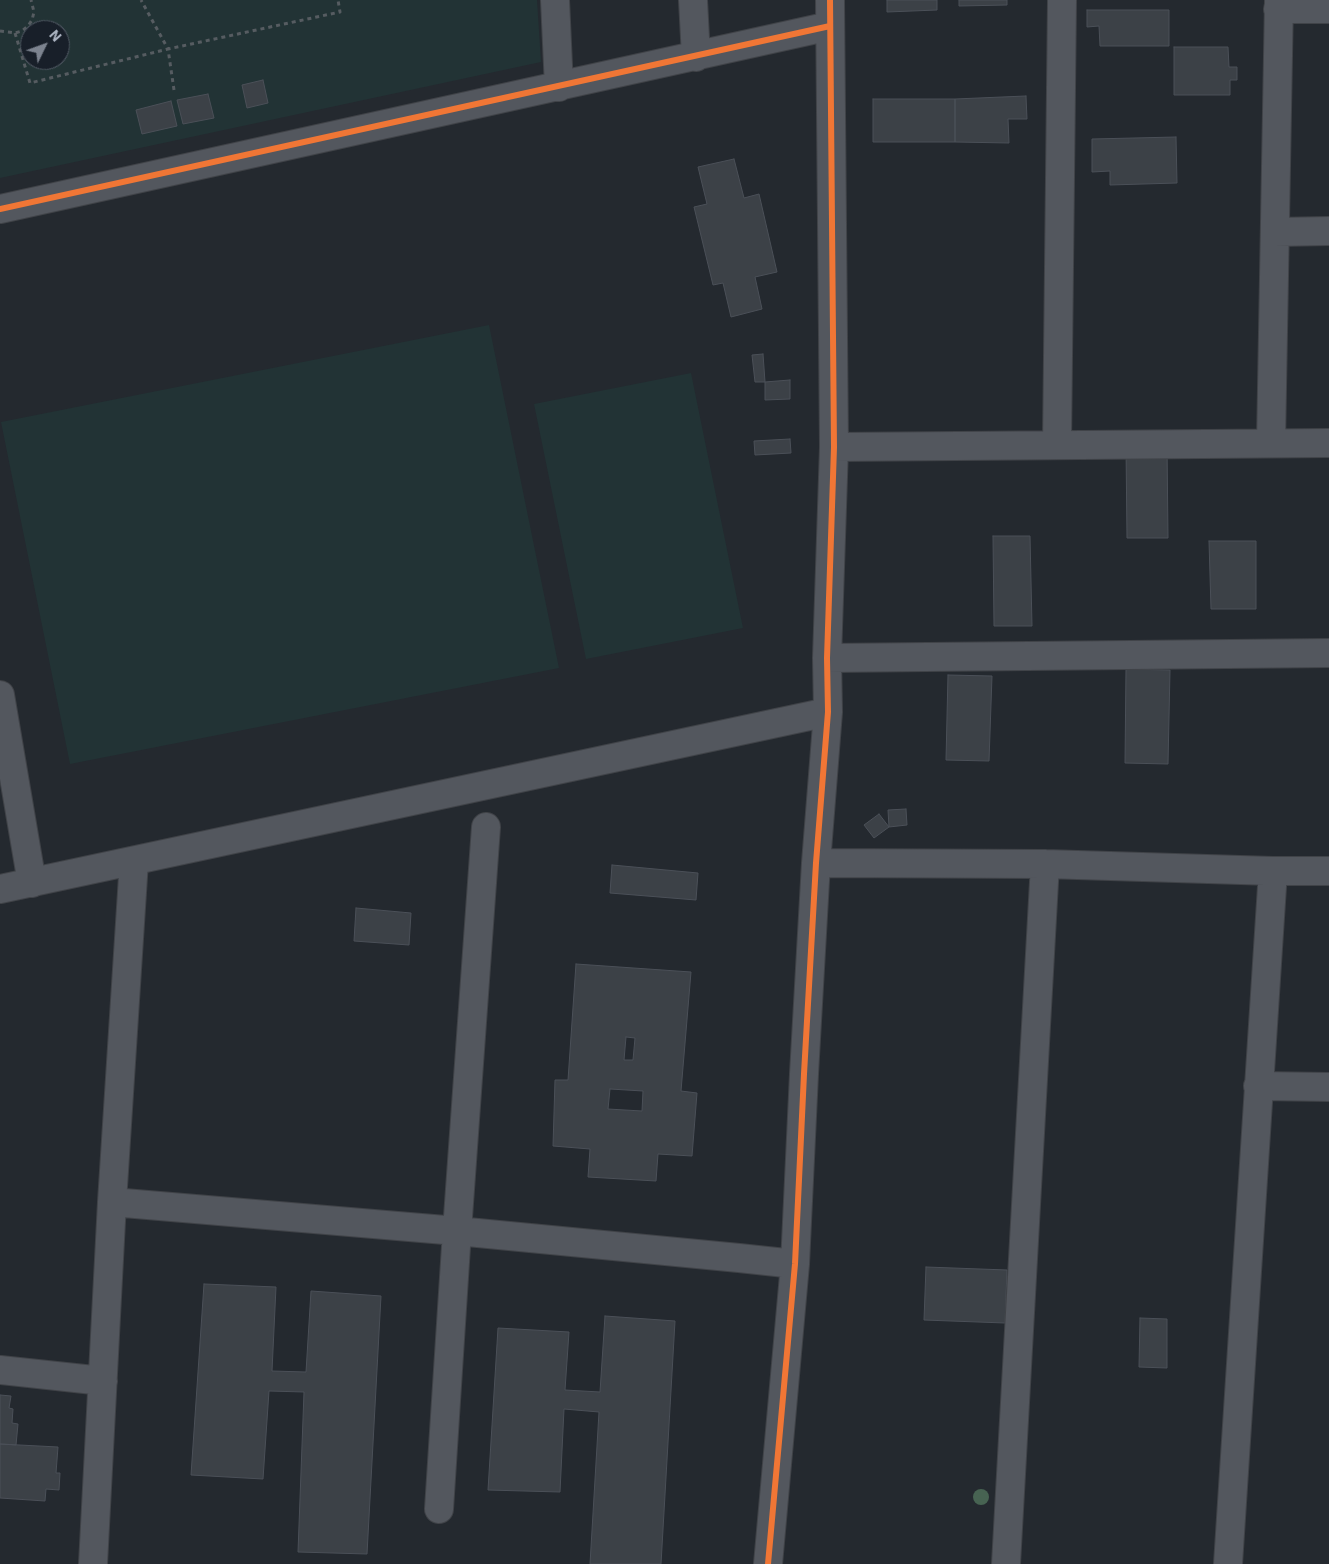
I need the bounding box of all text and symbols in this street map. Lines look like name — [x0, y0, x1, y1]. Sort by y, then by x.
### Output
north arrow — [20, 20, 70, 70]
text: N — [45, 26, 65, 45]

